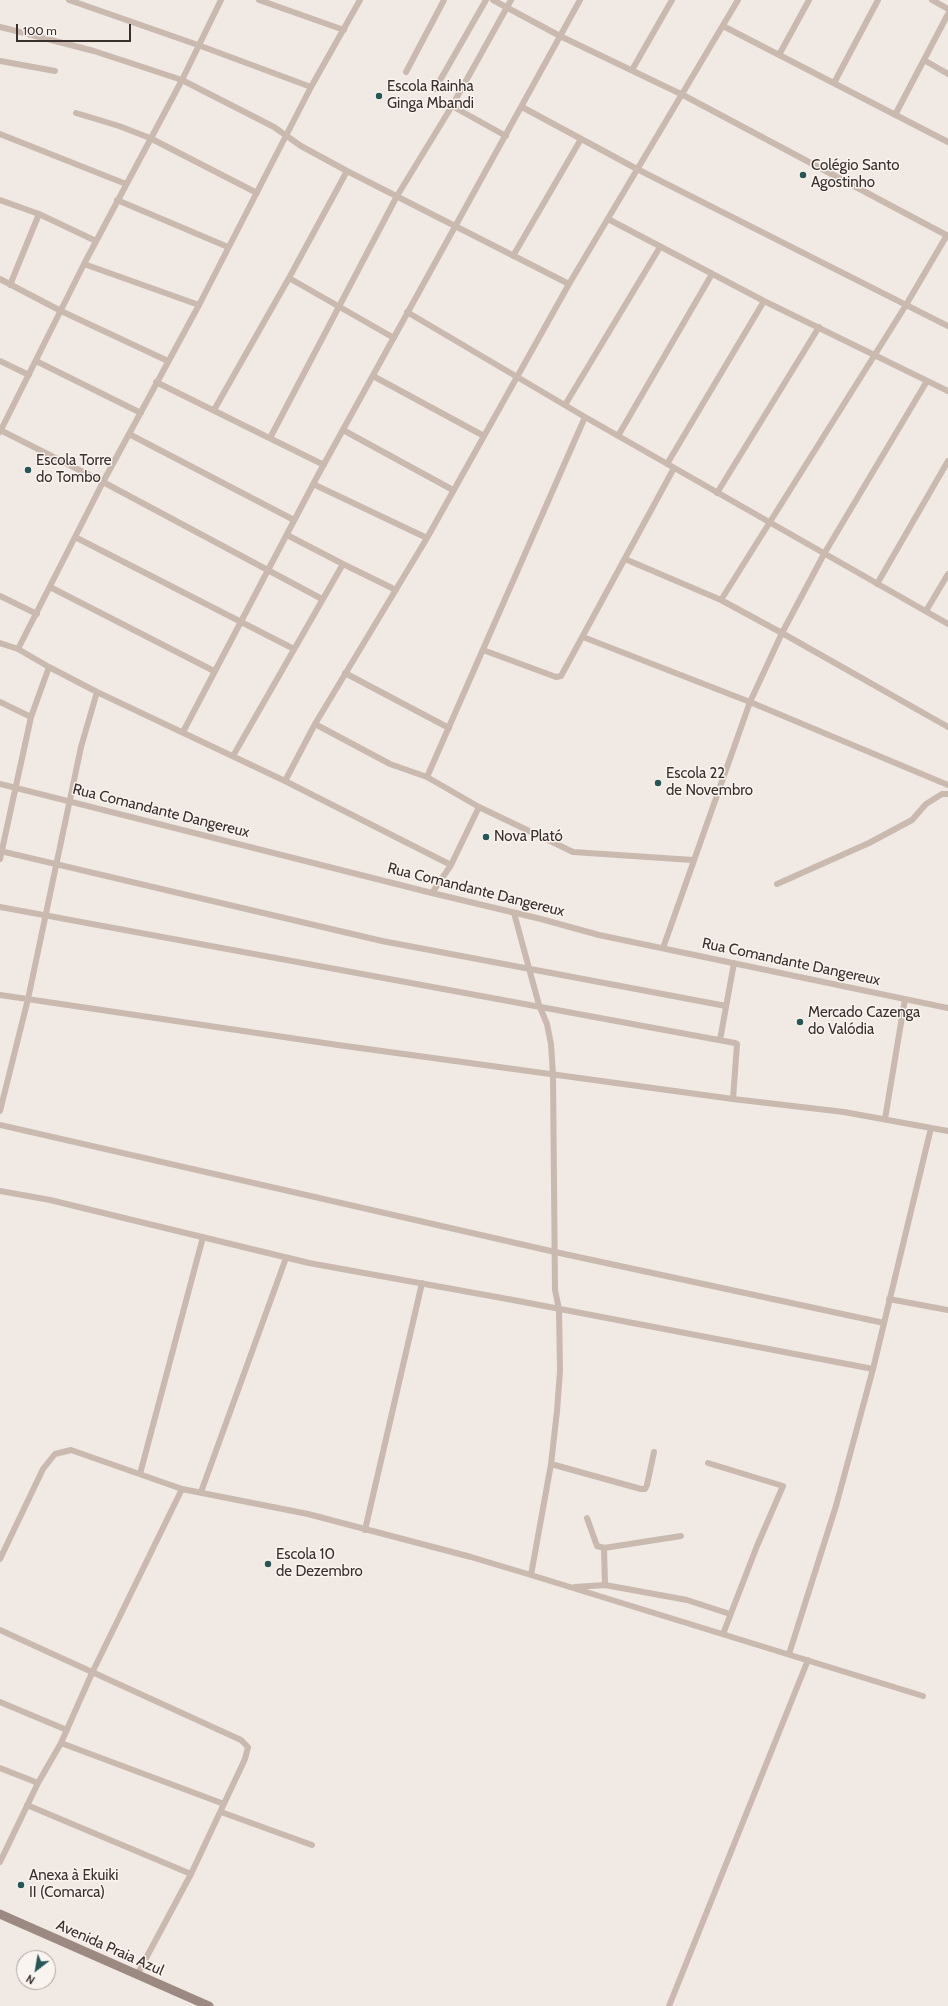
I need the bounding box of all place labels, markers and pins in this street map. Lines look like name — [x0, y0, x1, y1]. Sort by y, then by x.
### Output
place label: Escola Rainha Ginga Mbandi — [387, 78, 474, 113]
marker: Escola Rainha Ginga Mbandi — [374, 91, 384, 101]
place label: Colégio Santo Agostinho — [811, 157, 899, 192]
marker: Colégio Santo Agostinho — [798, 170, 808, 180]
place label: Escola Torre do Tombo — [36, 452, 112, 487]
marker: Escola Torre do Tombo — [23, 465, 33, 475]
place label: Escola 22 de Novembro — [666, 765, 753, 800]
marker: Escola 22 de Novembro — [653, 778, 663, 788]
place label: Nova Plató — [494, 828, 563, 846]
marker: Nova Plató — [481, 832, 491, 842]
place label: Mercado Cazenga do Valódia — [808, 1004, 920, 1039]
marker: Mercado Cazenga do Valódia — [795, 1017, 805, 1027]
place label: Escola 10 de Dezembro — [276, 1546, 363, 1581]
marker: Escola 10 de Dezembro — [263, 1559, 273, 1569]
place label: Anexa à Ekuiki II (Comarca) — [29, 1867, 118, 1902]
marker: Anexa à Ekuiki II (Comarca) — [16, 1880, 26, 1890]

